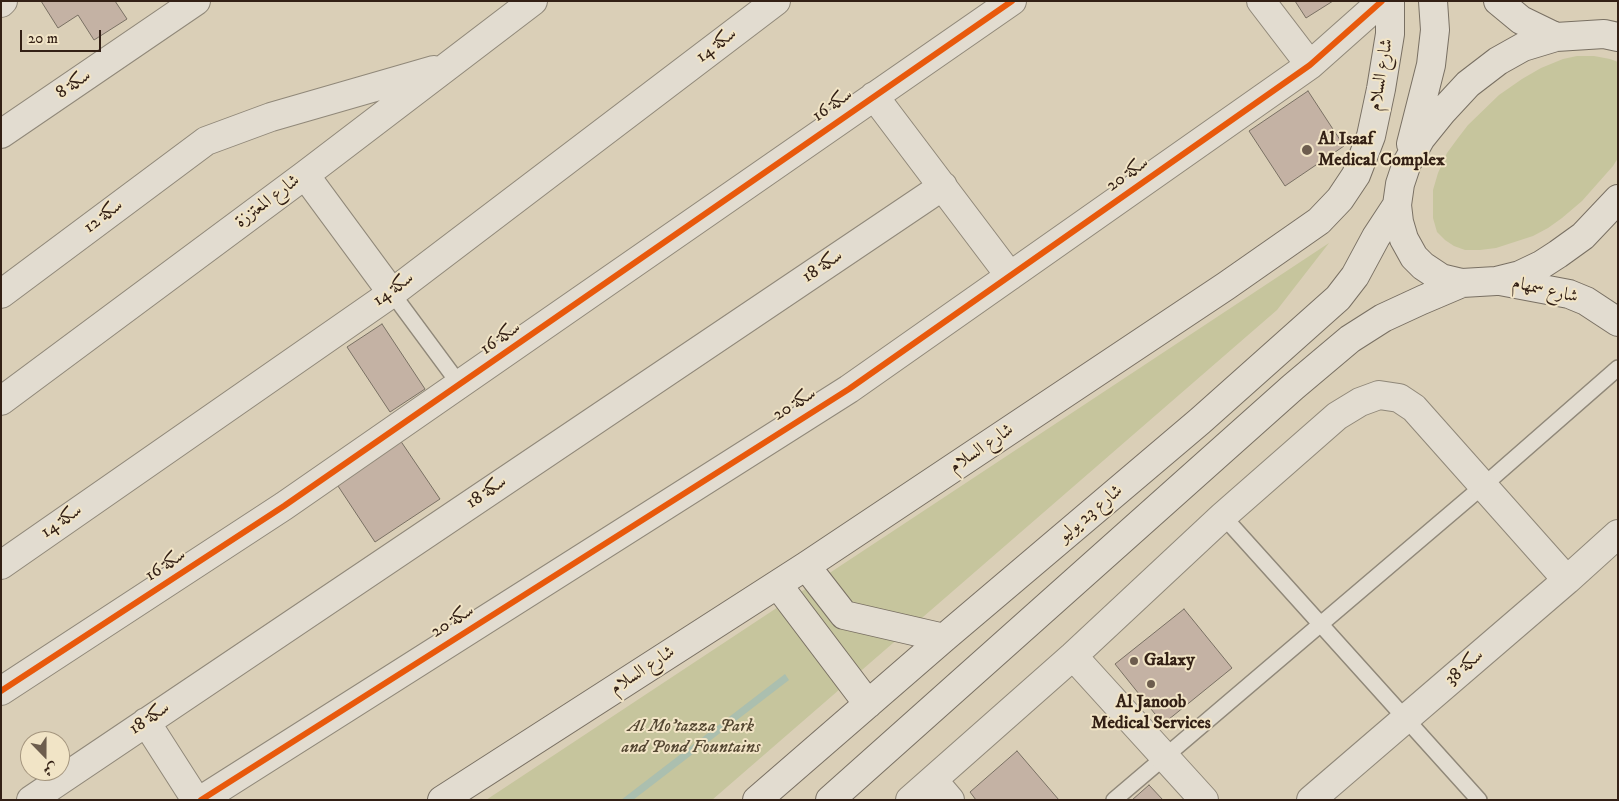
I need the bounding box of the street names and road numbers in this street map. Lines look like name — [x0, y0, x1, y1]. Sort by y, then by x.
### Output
street label: سكة 14 — [692, 24, 742, 68]
street label: شارع السلام — [1365, 37, 1399, 113]
street label: سكة 8 — [52, 66, 96, 104]
street label: سكة 16 — [809, 84, 857, 128]
street label: سكة 20 — [1103, 153, 1153, 197]
street label: شارع المعتززة — [231, 171, 305, 233]
street label: سكة 12 — [80, 195, 128, 239]
street label: سكة 18 — [799, 246, 847, 288]
street label: سكة 14 — [369, 268, 419, 312]
street label: شارع سمهام — [1510, 273, 1580, 309]
street label: سكة 16 — [477, 317, 525, 361]
street label: سكة 20 — [769, 383, 821, 427]
street label: شارع السلام — [946, 420, 1018, 478]
street label: سكة 18 — [463, 472, 511, 514]
street label: شارع 23 يوليو — [1054, 481, 1128, 547]
street label: سكة 14 — [37, 500, 87, 544]
street label: سكة 16 — [142, 545, 190, 587]
street label: سكة 20 — [427, 600, 479, 644]
street label: شارع السلام — [607, 642, 679, 700]
street label: سكة 38 — [1441, 645, 1489, 691]
street label: سكة 18 — [126, 698, 174, 740]

